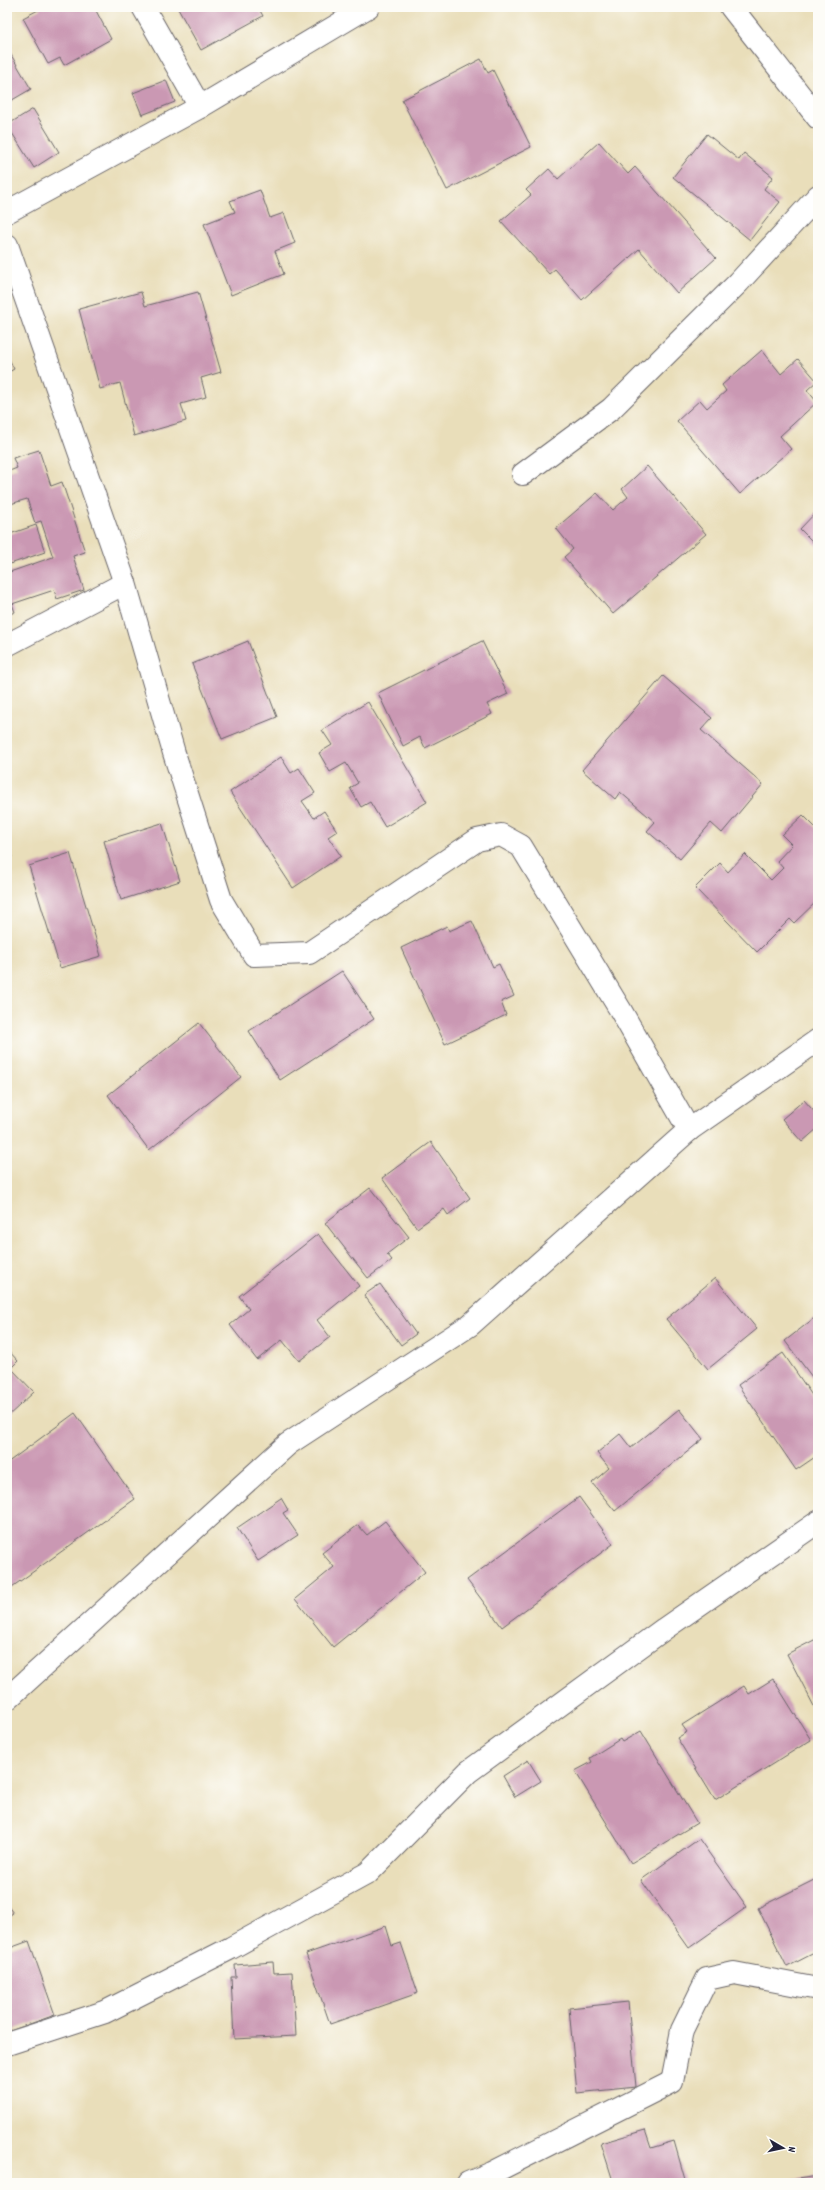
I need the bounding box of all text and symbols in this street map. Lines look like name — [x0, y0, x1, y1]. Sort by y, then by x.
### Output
north arrow — [763, 2128, 803, 2168]
text: N — [782, 2145, 799, 2154]

